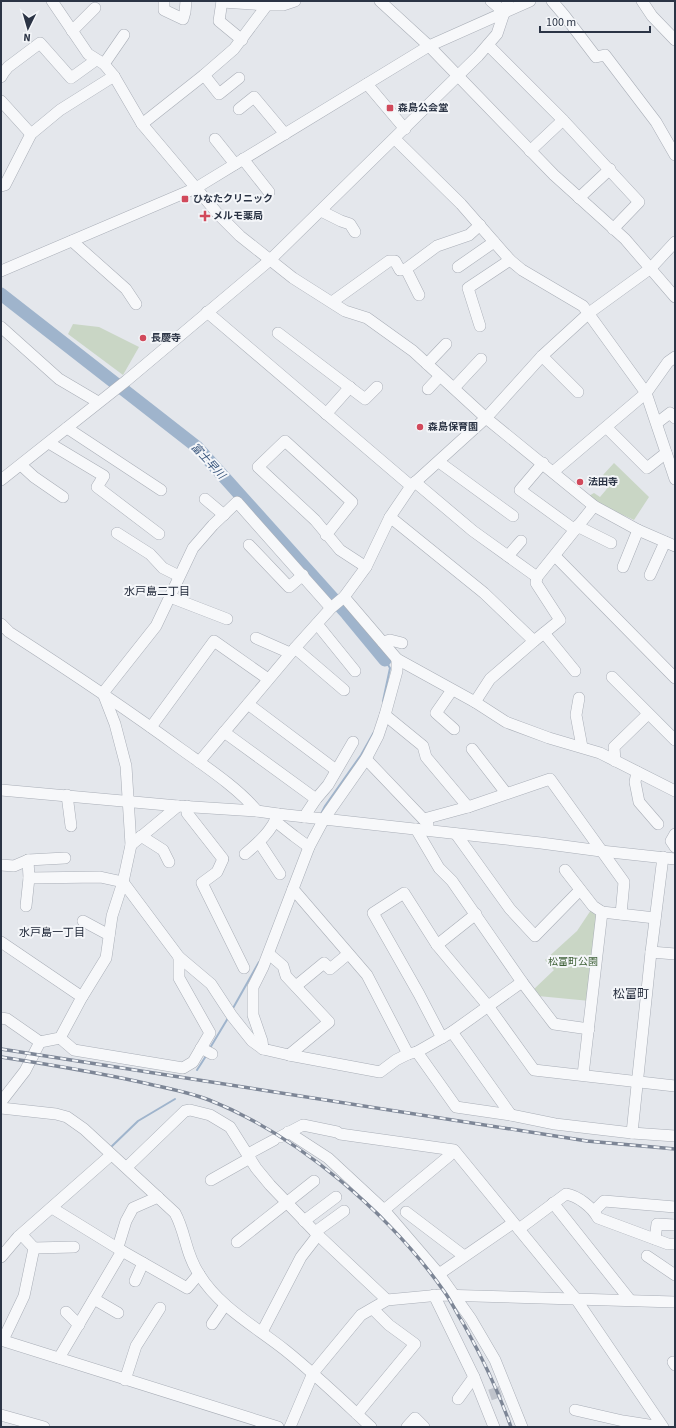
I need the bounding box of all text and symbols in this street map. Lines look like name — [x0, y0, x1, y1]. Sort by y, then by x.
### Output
north arrow — [8, 8, 48, 48]
scale bar — [540, 8, 650, 34]
text: 100 m — [546, 14, 576, 31]
text: N — [23, 30, 31, 45]
place label: 森島公会堂 — [398, 101, 448, 115]
marker: 森島公会堂 — [385, 103, 395, 113]
place label: ひなたクリニック — [193, 192, 273, 206]
marker: ひなたクリニック — [180, 194, 190, 204]
place label: メルモ薬局 — [213, 209, 263, 223]
marker: メルモ薬局 — [200, 211, 210, 221]
place label: 長慶寺 — [151, 331, 181, 345]
marker: 長慶寺 — [138, 333, 148, 343]
place label: 森島保育園 — [428, 420, 478, 434]
marker: 森島保育園 — [415, 422, 425, 432]
water label: 富士早川 — [188, 440, 229, 483]
place label: 法田寺 — [588, 475, 618, 489]
marker: 法田寺 — [575, 477, 585, 487]
district label: 水戸島二丁目 — [124, 584, 190, 599]
district label: 水戸島一丁目 — [19, 925, 85, 940]
park label: 松富町公園 — [548, 955, 598, 969]
district label: 松富町 — [613, 986, 649, 1003]

